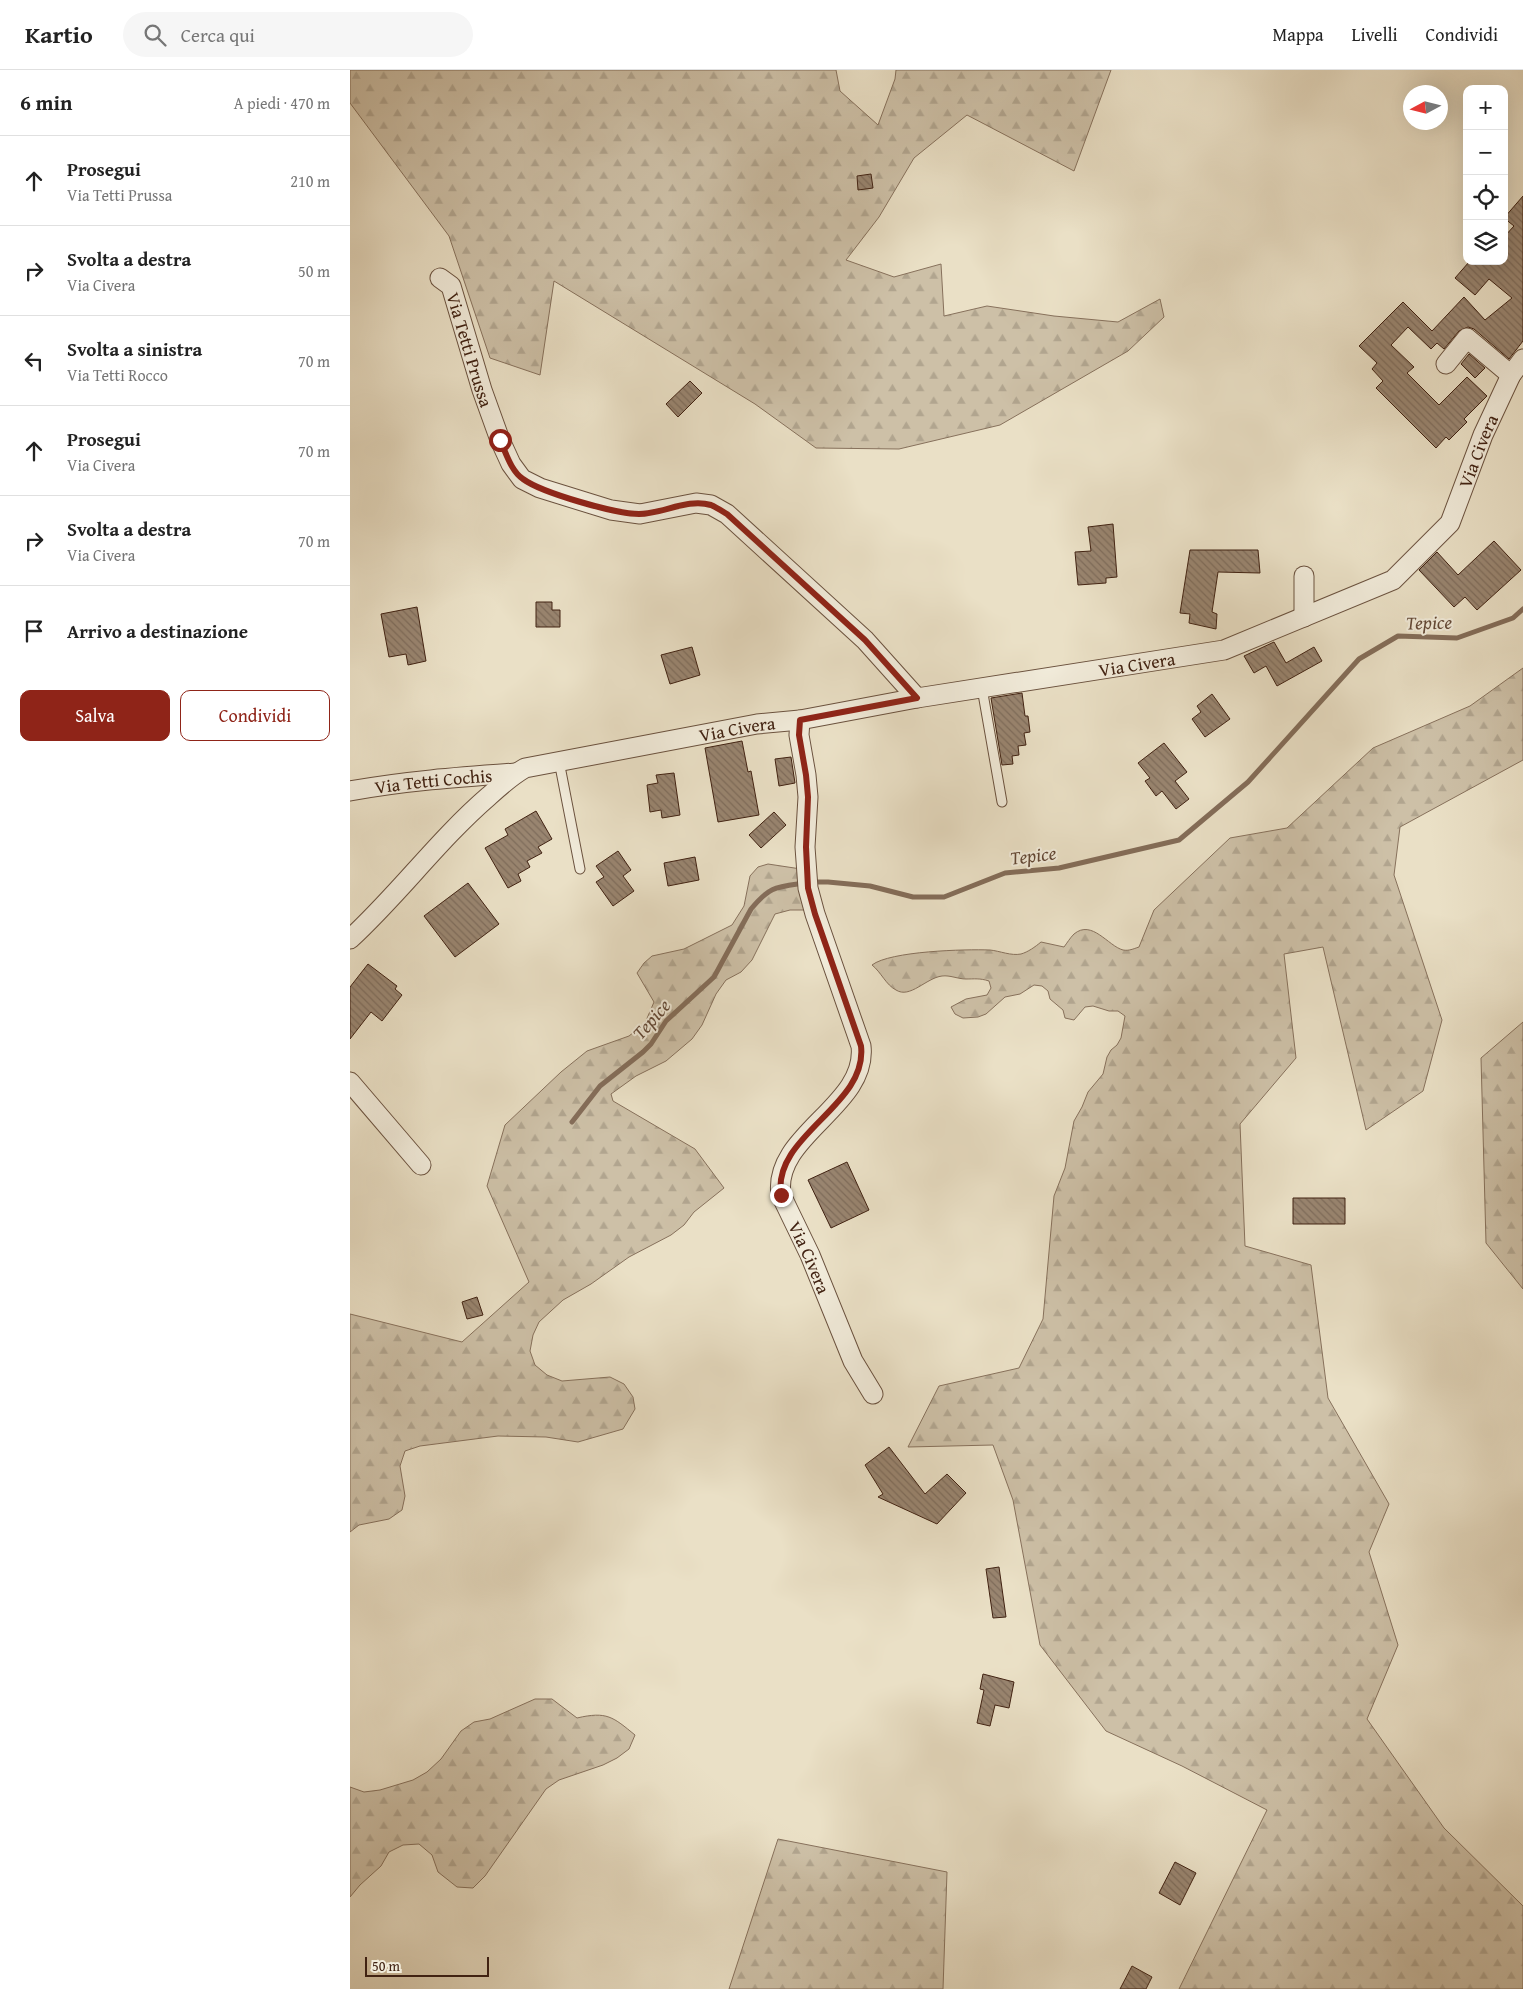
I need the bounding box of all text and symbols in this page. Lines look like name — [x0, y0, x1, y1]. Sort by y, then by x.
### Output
search box — [123, 12, 473, 57]
text: Kartio — [25, 17, 93, 52]
icon: search — [141, 21, 169, 49]
text: Cerca qui — [181, 21, 255, 49]
text: Mappa — [1272, 21, 1324, 48]
text: Livelli — [1352, 21, 1398, 48]
text: Condividi — [1426, 21, 1498, 48]
north arrow — [1403, 85, 1448, 130]
map controls — [1463, 85, 1508, 265]
button: + — [1463, 85, 1508, 130]
text: 6 min — [20, 87, 72, 118]
text: A piedi · 470 m — [234, 91, 330, 115]
button: − — [1463, 130, 1508, 175]
text: Prosegui — [67, 155, 141, 183]
icon: ahead — [20, 167, 48, 195]
text: 210 m — [290, 169, 330, 193]
button: locate — [1463, 175, 1508, 220]
text: Via Tetti Prussa — [67, 183, 172, 207]
button: layers — [1463, 220, 1508, 265]
text: Svolta a destra — [67, 245, 191, 273]
icon: right — [20, 257, 48, 285]
text: 50 m — [298, 259, 330, 283]
text: Via Civera — [67, 273, 135, 297]
street label: Via Tetti Prussa — [440, 289, 501, 411]
text: Svolta a sinistra — [67, 335, 202, 363]
icon: left — [20, 347, 48, 375]
text: 70 m — [298, 349, 330, 373]
text: Via Tetti Rocco — [67, 363, 168, 387]
street label: Via Civera — [1451, 409, 1505, 492]
text: Prosegui — [67, 425, 141, 453]
route start — [489, 429, 512, 452]
icon: ahead — [20, 437, 48, 465]
text: 70 m — [298, 439, 330, 463]
text: Via Civera — [67, 453, 135, 477]
text: Svolta a destra — [67, 515, 191, 543]
icon: right — [20, 527, 48, 555]
text: 70 m — [298, 529, 330, 553]
text: Via Civera — [67, 543, 135, 567]
water label: Tepice — [1406, 608, 1453, 636]
icon: arrive — [20, 617, 48, 645]
text: Arrivo a destinazione — [67, 617, 248, 645]
street label: Via Civera — [1097, 644, 1177, 683]
button: Salva — [20, 690, 170, 741]
button: Condividi — [180, 690, 330, 741]
street label: Via Civera — [697, 709, 777, 748]
street label: Via Tetti Cochis — [373, 761, 493, 800]
water label: Tepice — [1008, 838, 1058, 872]
water label: Tepice — [625, 992, 677, 1046]
route end — [770, 1184, 793, 1207]
street label: Via Civera — [782, 1216, 838, 1298]
scale bar — [365, 1954, 489, 1977]
text: 50 m — [372, 1956, 400, 1976]

